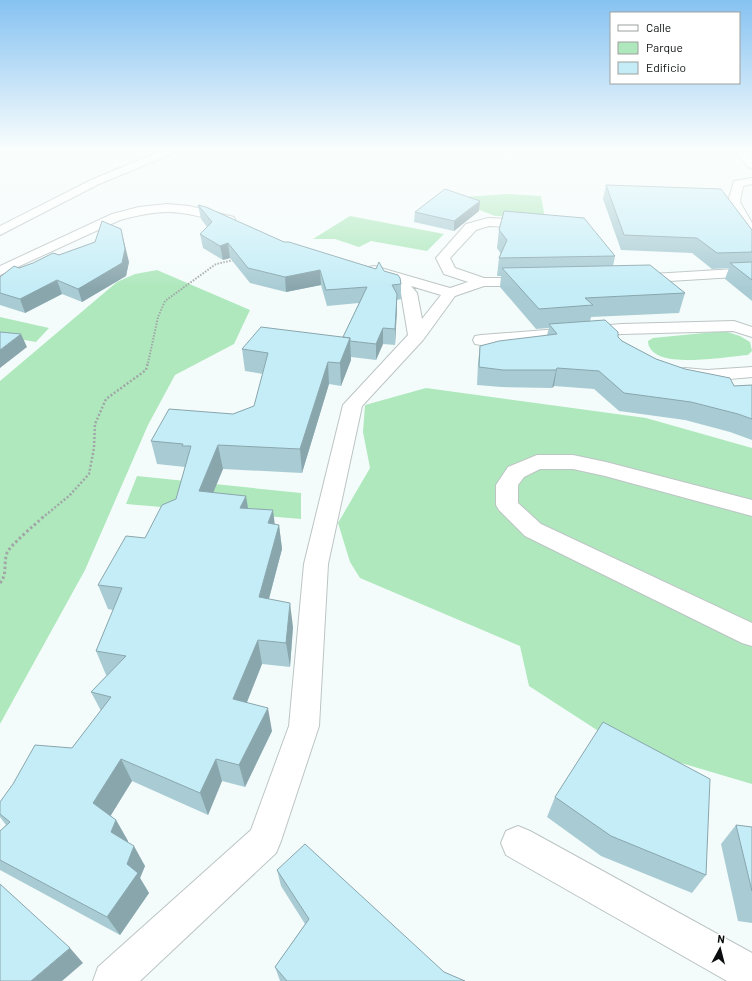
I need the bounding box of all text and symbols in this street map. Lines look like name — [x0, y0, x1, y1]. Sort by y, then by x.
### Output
legend — [610, 12, 740, 84]
text: Calle — [646, 20, 671, 34]
text: Parque — [646, 40, 683, 54]
text: Edificio — [646, 60, 686, 74]
north arrow — [700, 929, 740, 969]
text: N — [717, 932, 726, 945]

